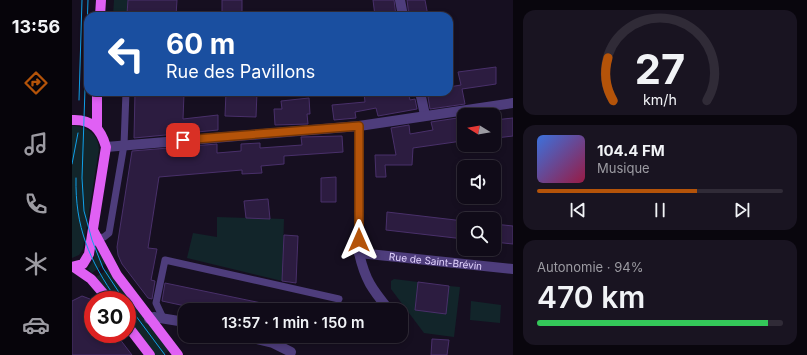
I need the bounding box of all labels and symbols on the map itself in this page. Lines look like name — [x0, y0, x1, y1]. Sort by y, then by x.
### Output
north arrow — [457, 108, 501, 152]
pin — [166, 123, 200, 157]
position arrow — [338, 219, 380, 261]
street label: Rue de Saint-Brévin — [388, 250, 483, 272]
speed limit sign: 30 — [84, 291, 136, 343]

